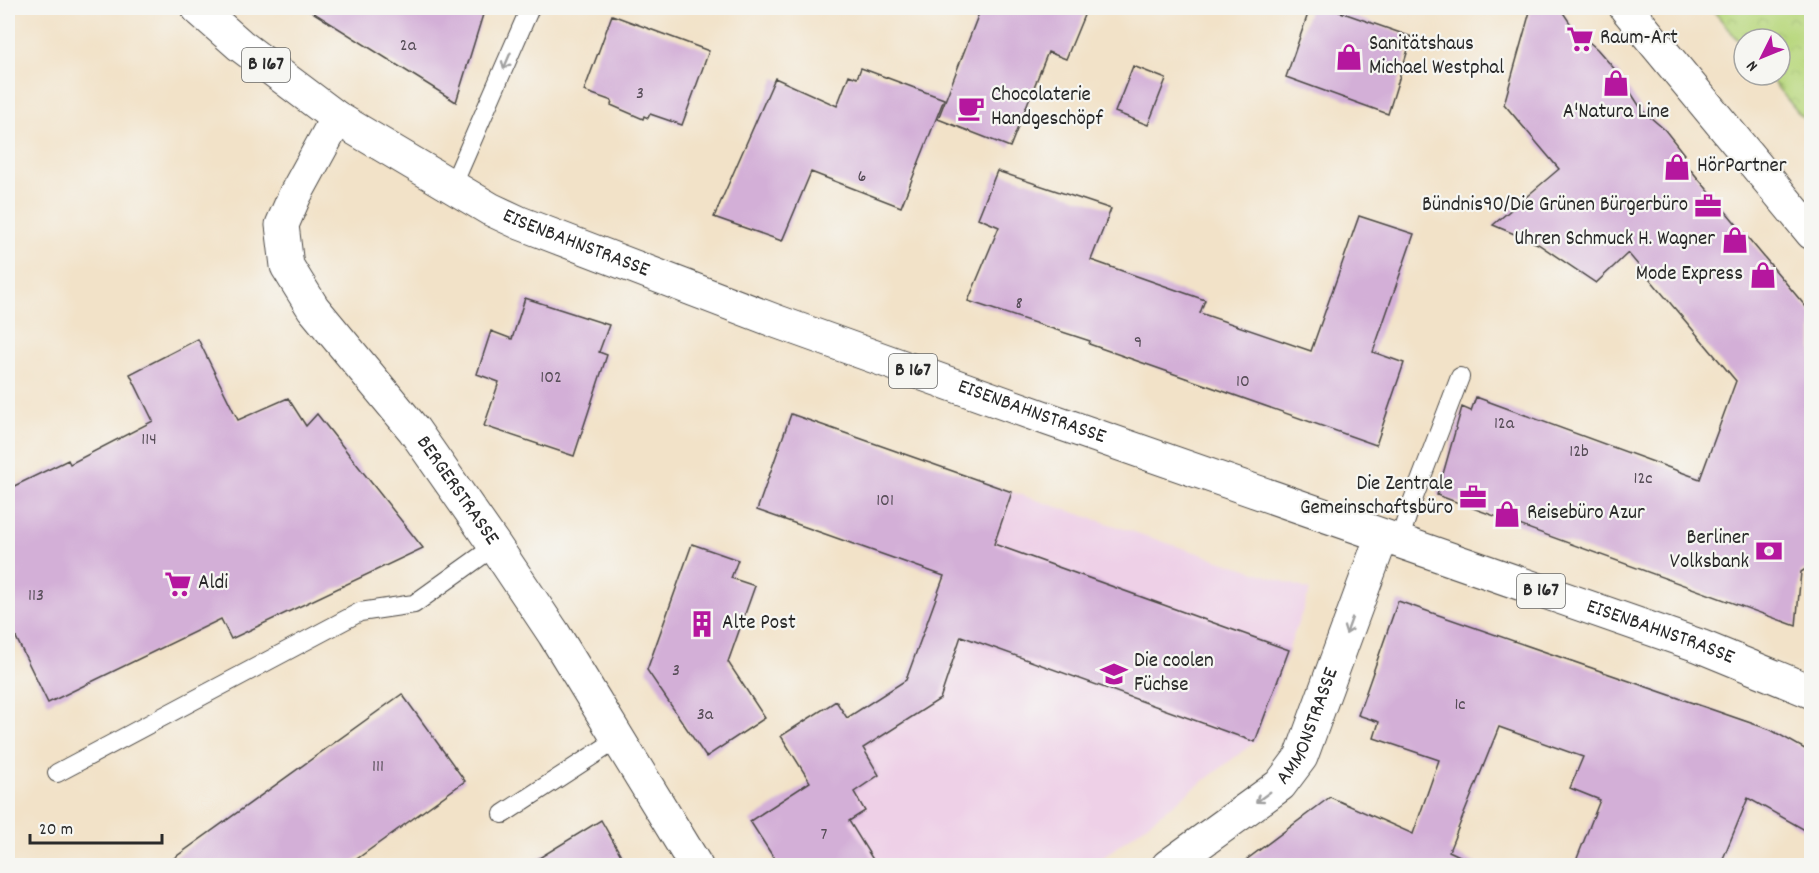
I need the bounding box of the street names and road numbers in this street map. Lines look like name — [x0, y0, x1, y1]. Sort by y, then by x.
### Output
road number: B 167 — [242, 48, 290, 82]
street label: EISENBAHNSTRASSE — [497, 202, 654, 286]
road number: B 167 — [889, 354, 937, 388]
street label: EISENBAHNSTRASSE — [953, 373, 1110, 453]
street label: BERGERSTRASSE — [408, 430, 506, 552]
road number: B 167 — [1517, 574, 1565, 608]
street label: EISENBAHNSTRASSE — [1582, 592, 1739, 674]
street label: AMMONSTRASSE — [1270, 663, 1348, 792]

